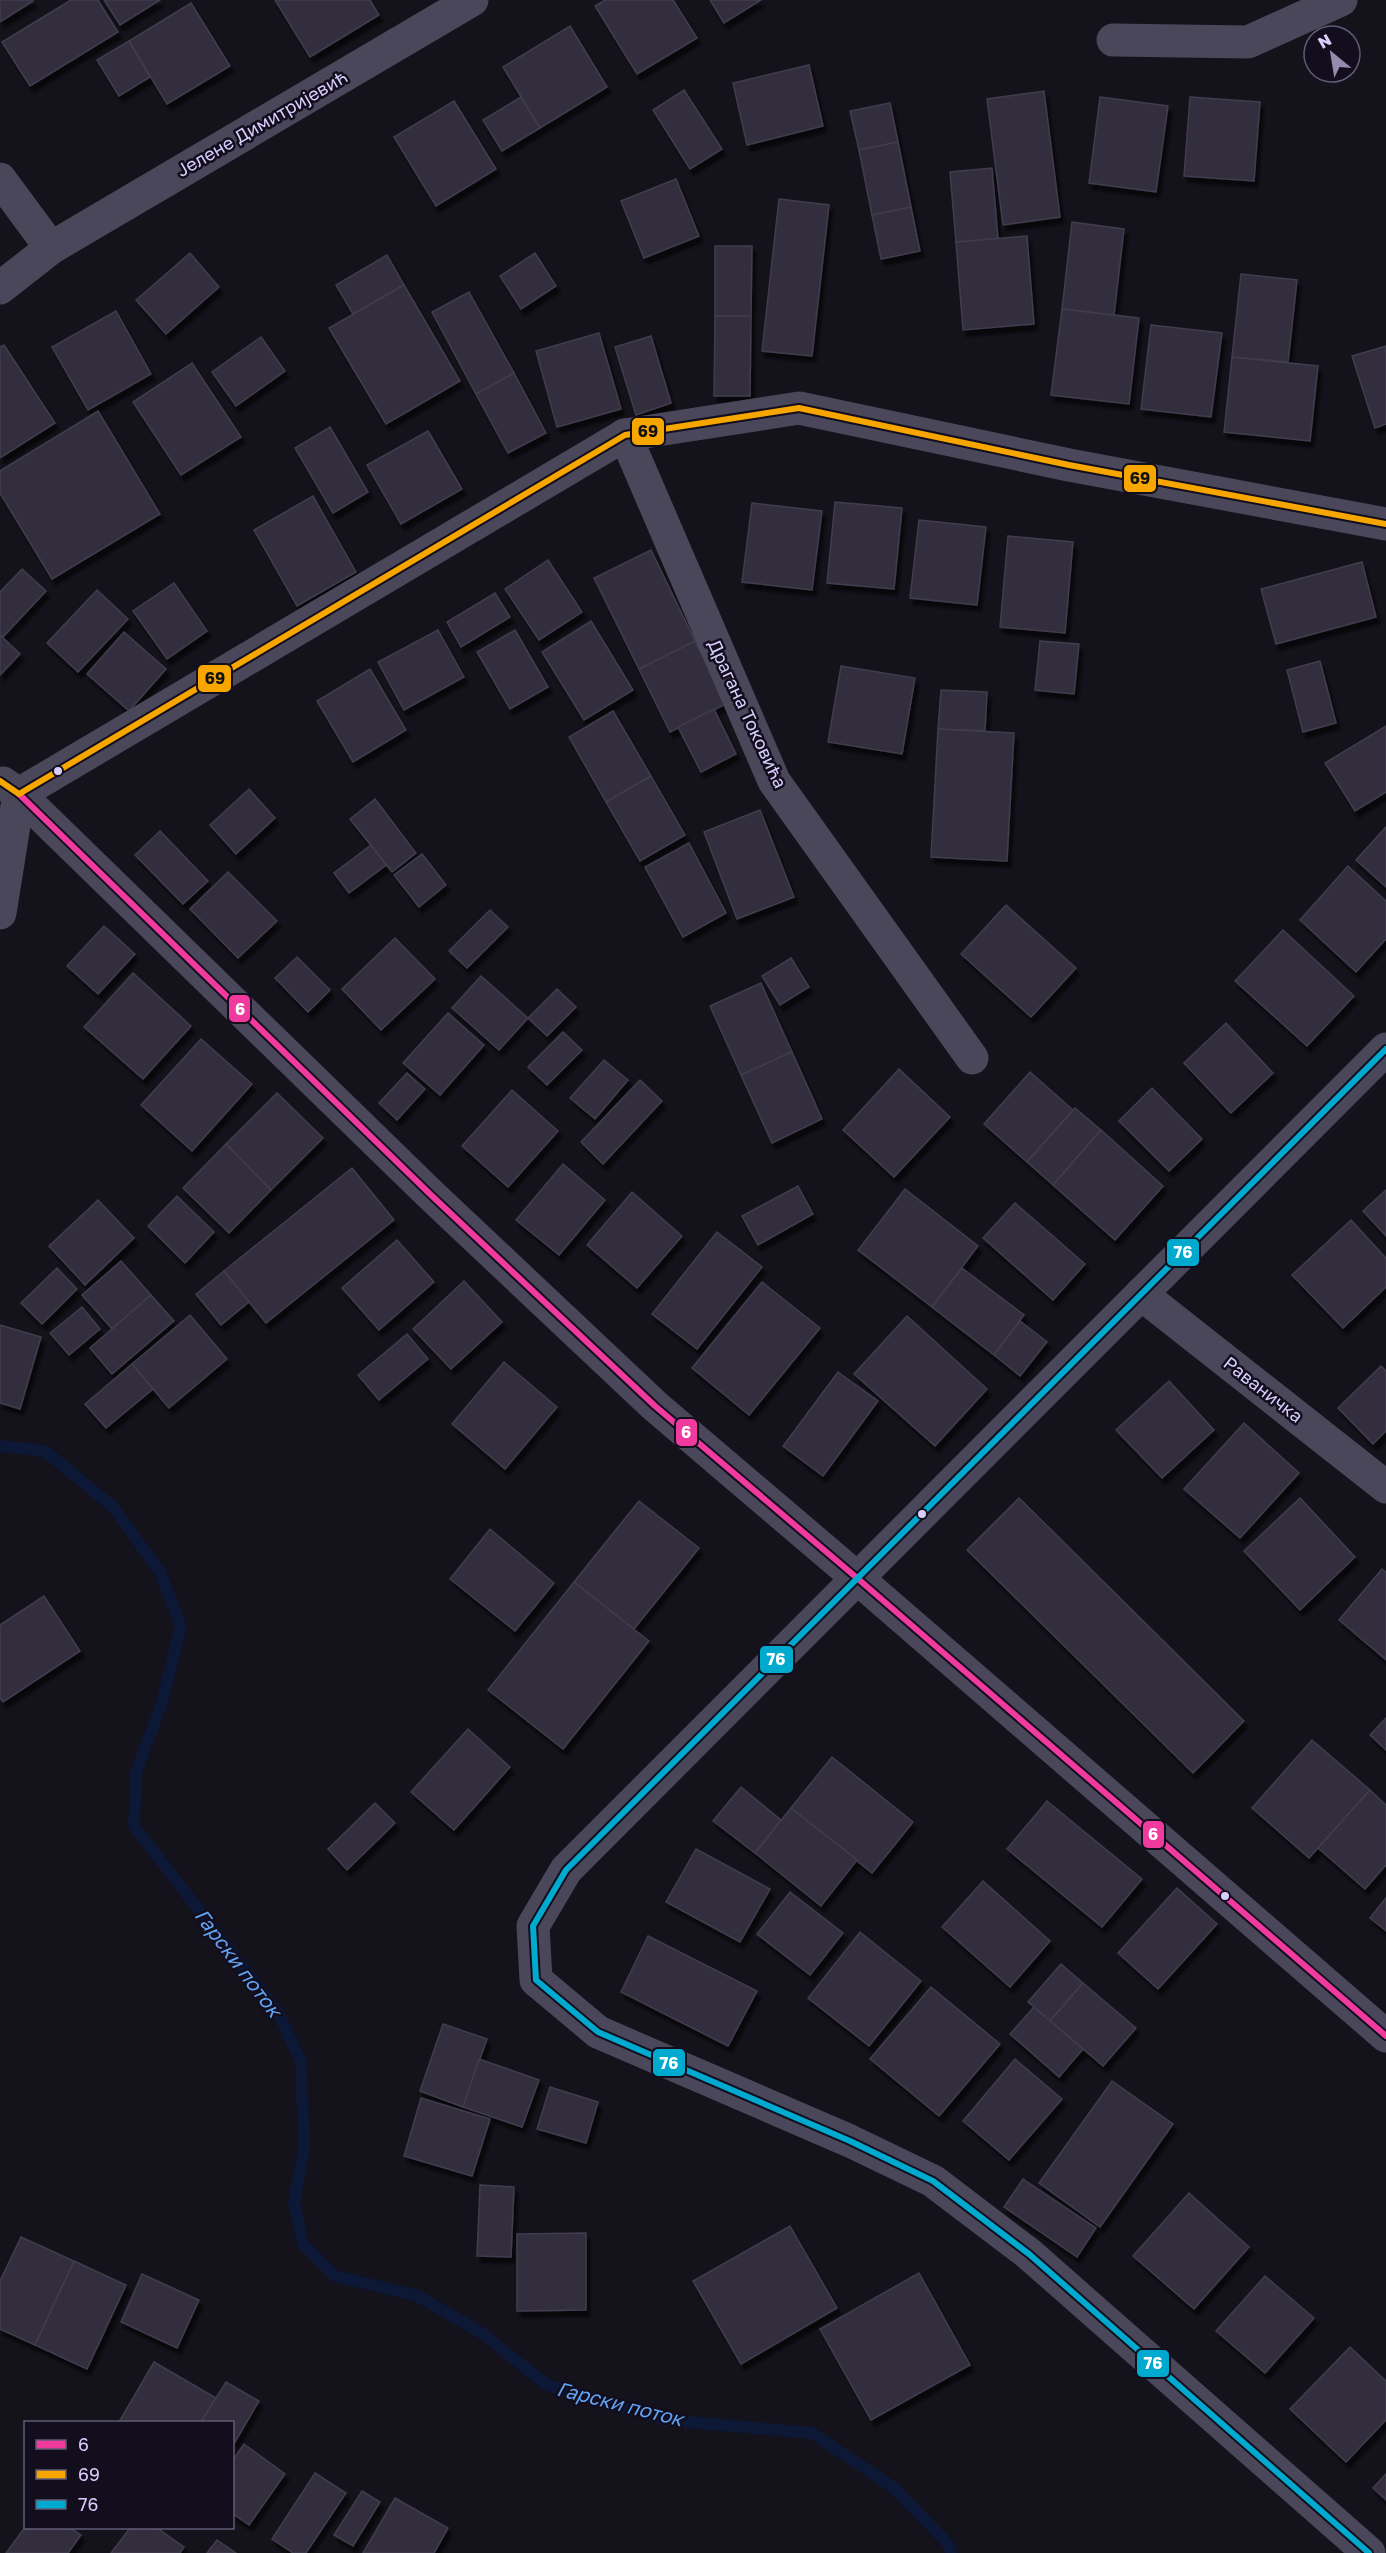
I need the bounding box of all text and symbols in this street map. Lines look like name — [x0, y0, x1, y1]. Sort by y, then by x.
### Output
north arrow — [1302, 24, 1362, 84]
text: N — [1314, 29, 1335, 53]
street label: Јелене Димитријевић — [172, 65, 351, 181]
line badge: 69 — [631, 417, 665, 446]
text: 69 — [638, 421, 658, 441]
line badge: 69 — [1123, 464, 1157, 493]
text: 69 — [1130, 468, 1150, 488]
street label: Драгана Токовића — [704, 636, 792, 792]
line badge: 69 — [197, 664, 232, 693]
text: 69 — [205, 668, 225, 688]
unlabelled marker — [52, 765, 64, 777]
line badge: 6 — [228, 994, 251, 1023]
text: 6 — [235, 999, 245, 1019]
line badge: 76 — [1166, 1238, 1200, 1267]
text: 76 — [1174, 1242, 1192, 1262]
street label: Раваничка — [1220, 1351, 1308, 1427]
line badge: 6 — [675, 1418, 698, 1447]
text: 6 — [681, 1422, 691, 1442]
unlabelled marker — [916, 1508, 928, 1520]
line badge: 76 — [759, 1645, 794, 1674]
text: 76 — [767, 1649, 785, 1669]
line badge: 6 — [1142, 1820, 1165, 1849]
text: 6 — [1148, 1824, 1158, 1844]
unlabelled marker — [1219, 1890, 1231, 1902]
water label: Гарски поток — [190, 1904, 289, 2023]
line badge: 76 — [652, 2048, 686, 2077]
text: 76 — [660, 2053, 678, 2073]
line badge: 76 — [1136, 2349, 1170, 2378]
text: 76 — [1144, 2353, 1162, 2373]
water label: Гарски поток — [555, 2376, 688, 2431]
legend — [24, 2421, 234, 2529]
text: 6 — [78, 2433, 89, 2455]
text: 69 — [78, 2463, 100, 2485]
text: 76 — [78, 2493, 98, 2515]

